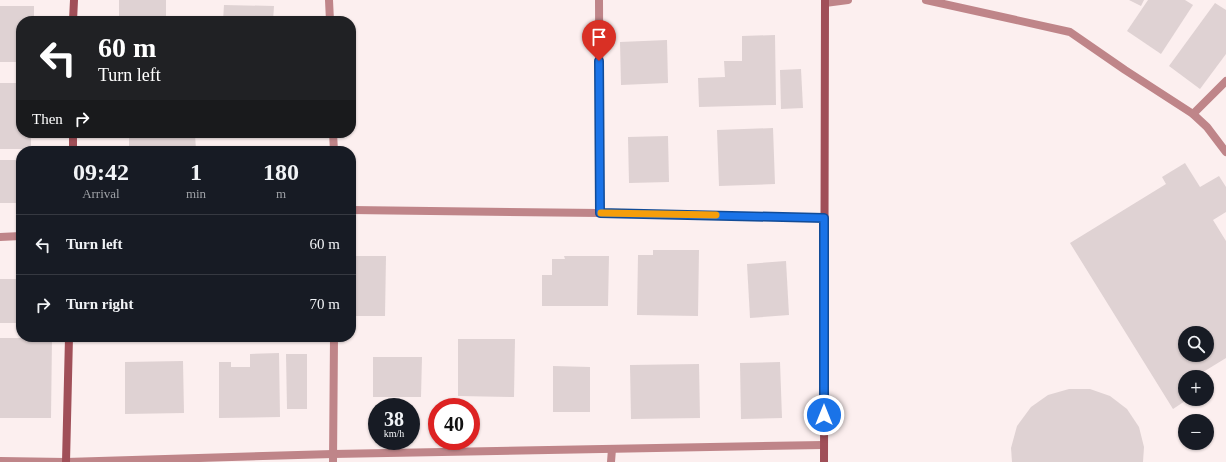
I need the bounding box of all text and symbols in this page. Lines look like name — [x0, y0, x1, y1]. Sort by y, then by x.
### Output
pin — [582, 20, 616, 61]
icon: arrive — [588, 26, 610, 48]
icon: left — [32, 32, 84, 84]
text: 60 m — [98, 32, 156, 63]
text: Turn left — [98, 65, 161, 85]
icon: right — [71, 108, 93, 130]
text: Then — [32, 111, 63, 127]
text: 09:42 — [73, 159, 129, 185]
text: 1 — [190, 159, 202, 185]
text: 180 — [263, 159, 299, 185]
text: Arrival — [82, 186, 120, 201]
text: min — [186, 186, 206, 201]
text: m — [276, 186, 286, 201]
icon: left — [32, 234, 54, 256]
text: Turn left — [66, 236, 123, 252]
text: 60 m — [310, 236, 340, 252]
icon: right — [32, 294, 54, 316]
text: Turn right — [66, 296, 133, 312]
text: 70 m — [310, 296, 340, 312]
map controls — [1178, 326, 1214, 450]
button: search — [1178, 326, 1214, 362]
button: + — [1178, 370, 1214, 406]
position arrow — [803, 394, 845, 436]
speed limit sign: 40 — [428, 398, 480, 450]
text: 38 — [384, 408, 404, 430]
button: − — [1178, 414, 1214, 450]
text: km/h — [384, 428, 404, 439]

